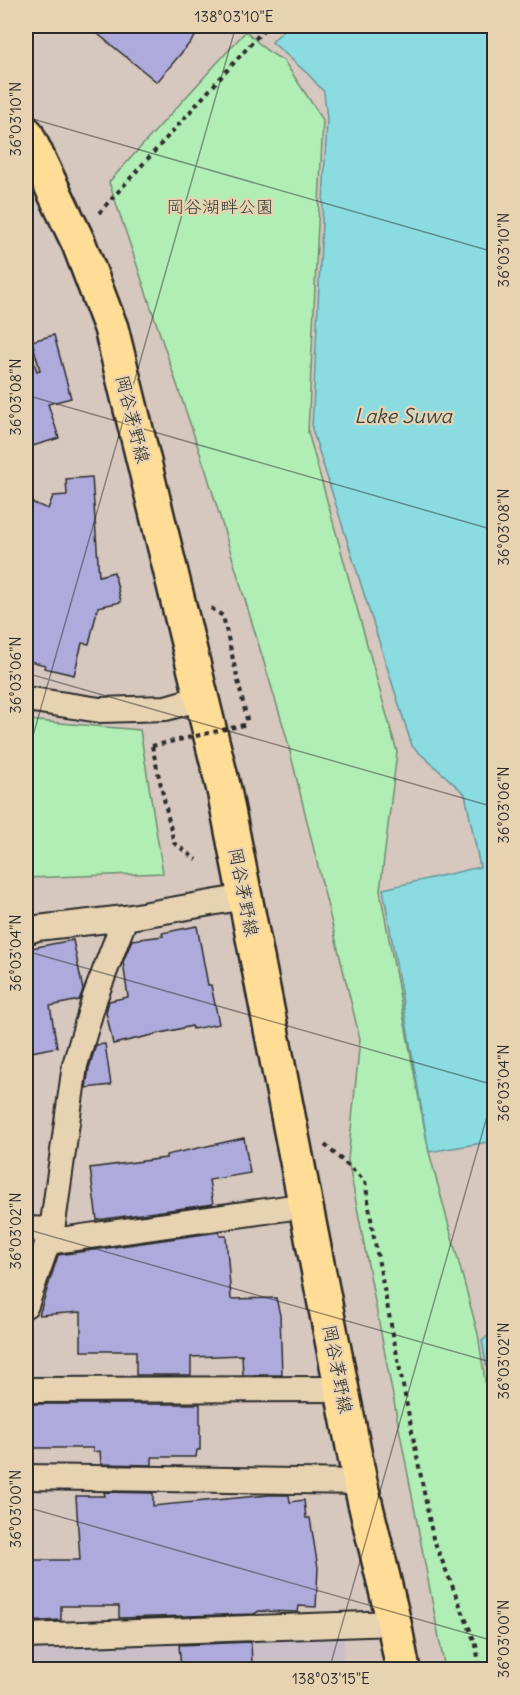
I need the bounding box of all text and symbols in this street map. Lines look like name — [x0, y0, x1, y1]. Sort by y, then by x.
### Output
text: 138°03'10"E — [194, 7, 274, 26]
text: 36°03'10"N — [6, 82, 25, 156]
park label: 岡谷湖畔公園 — [166, 195, 274, 218]
text: 36°03'10"N — [494, 213, 513, 287]
text: 36°03'08"N — [6, 358, 25, 436]
street label: 岡谷茅野線 — [111, 373, 155, 465]
water label: Lake Suwa — [354, 403, 453, 428]
text: 36°03'08"N — [494, 488, 513, 566]
text: 36°03'06"N — [6, 636, 25, 714]
text: 36°03'06"N — [494, 766, 513, 844]
street label: 岡谷茅野線 — [224, 846, 264, 938]
text: 36°03'04"N — [6, 914, 25, 992]
text: 36°03'04"N — [494, 1044, 513, 1122]
text: 36°03'02"N — [6, 1192, 25, 1270]
text: 36°03'02"N — [494, 1322, 513, 1400]
street label: 岡谷茅野線 — [318, 1323, 358, 1415]
text: 36°03'00"N — [6, 1470, 25, 1548]
text: 36°03'00"N — [494, 1600, 513, 1678]
text: 138°03'15"E — [292, 1669, 370, 1688]

